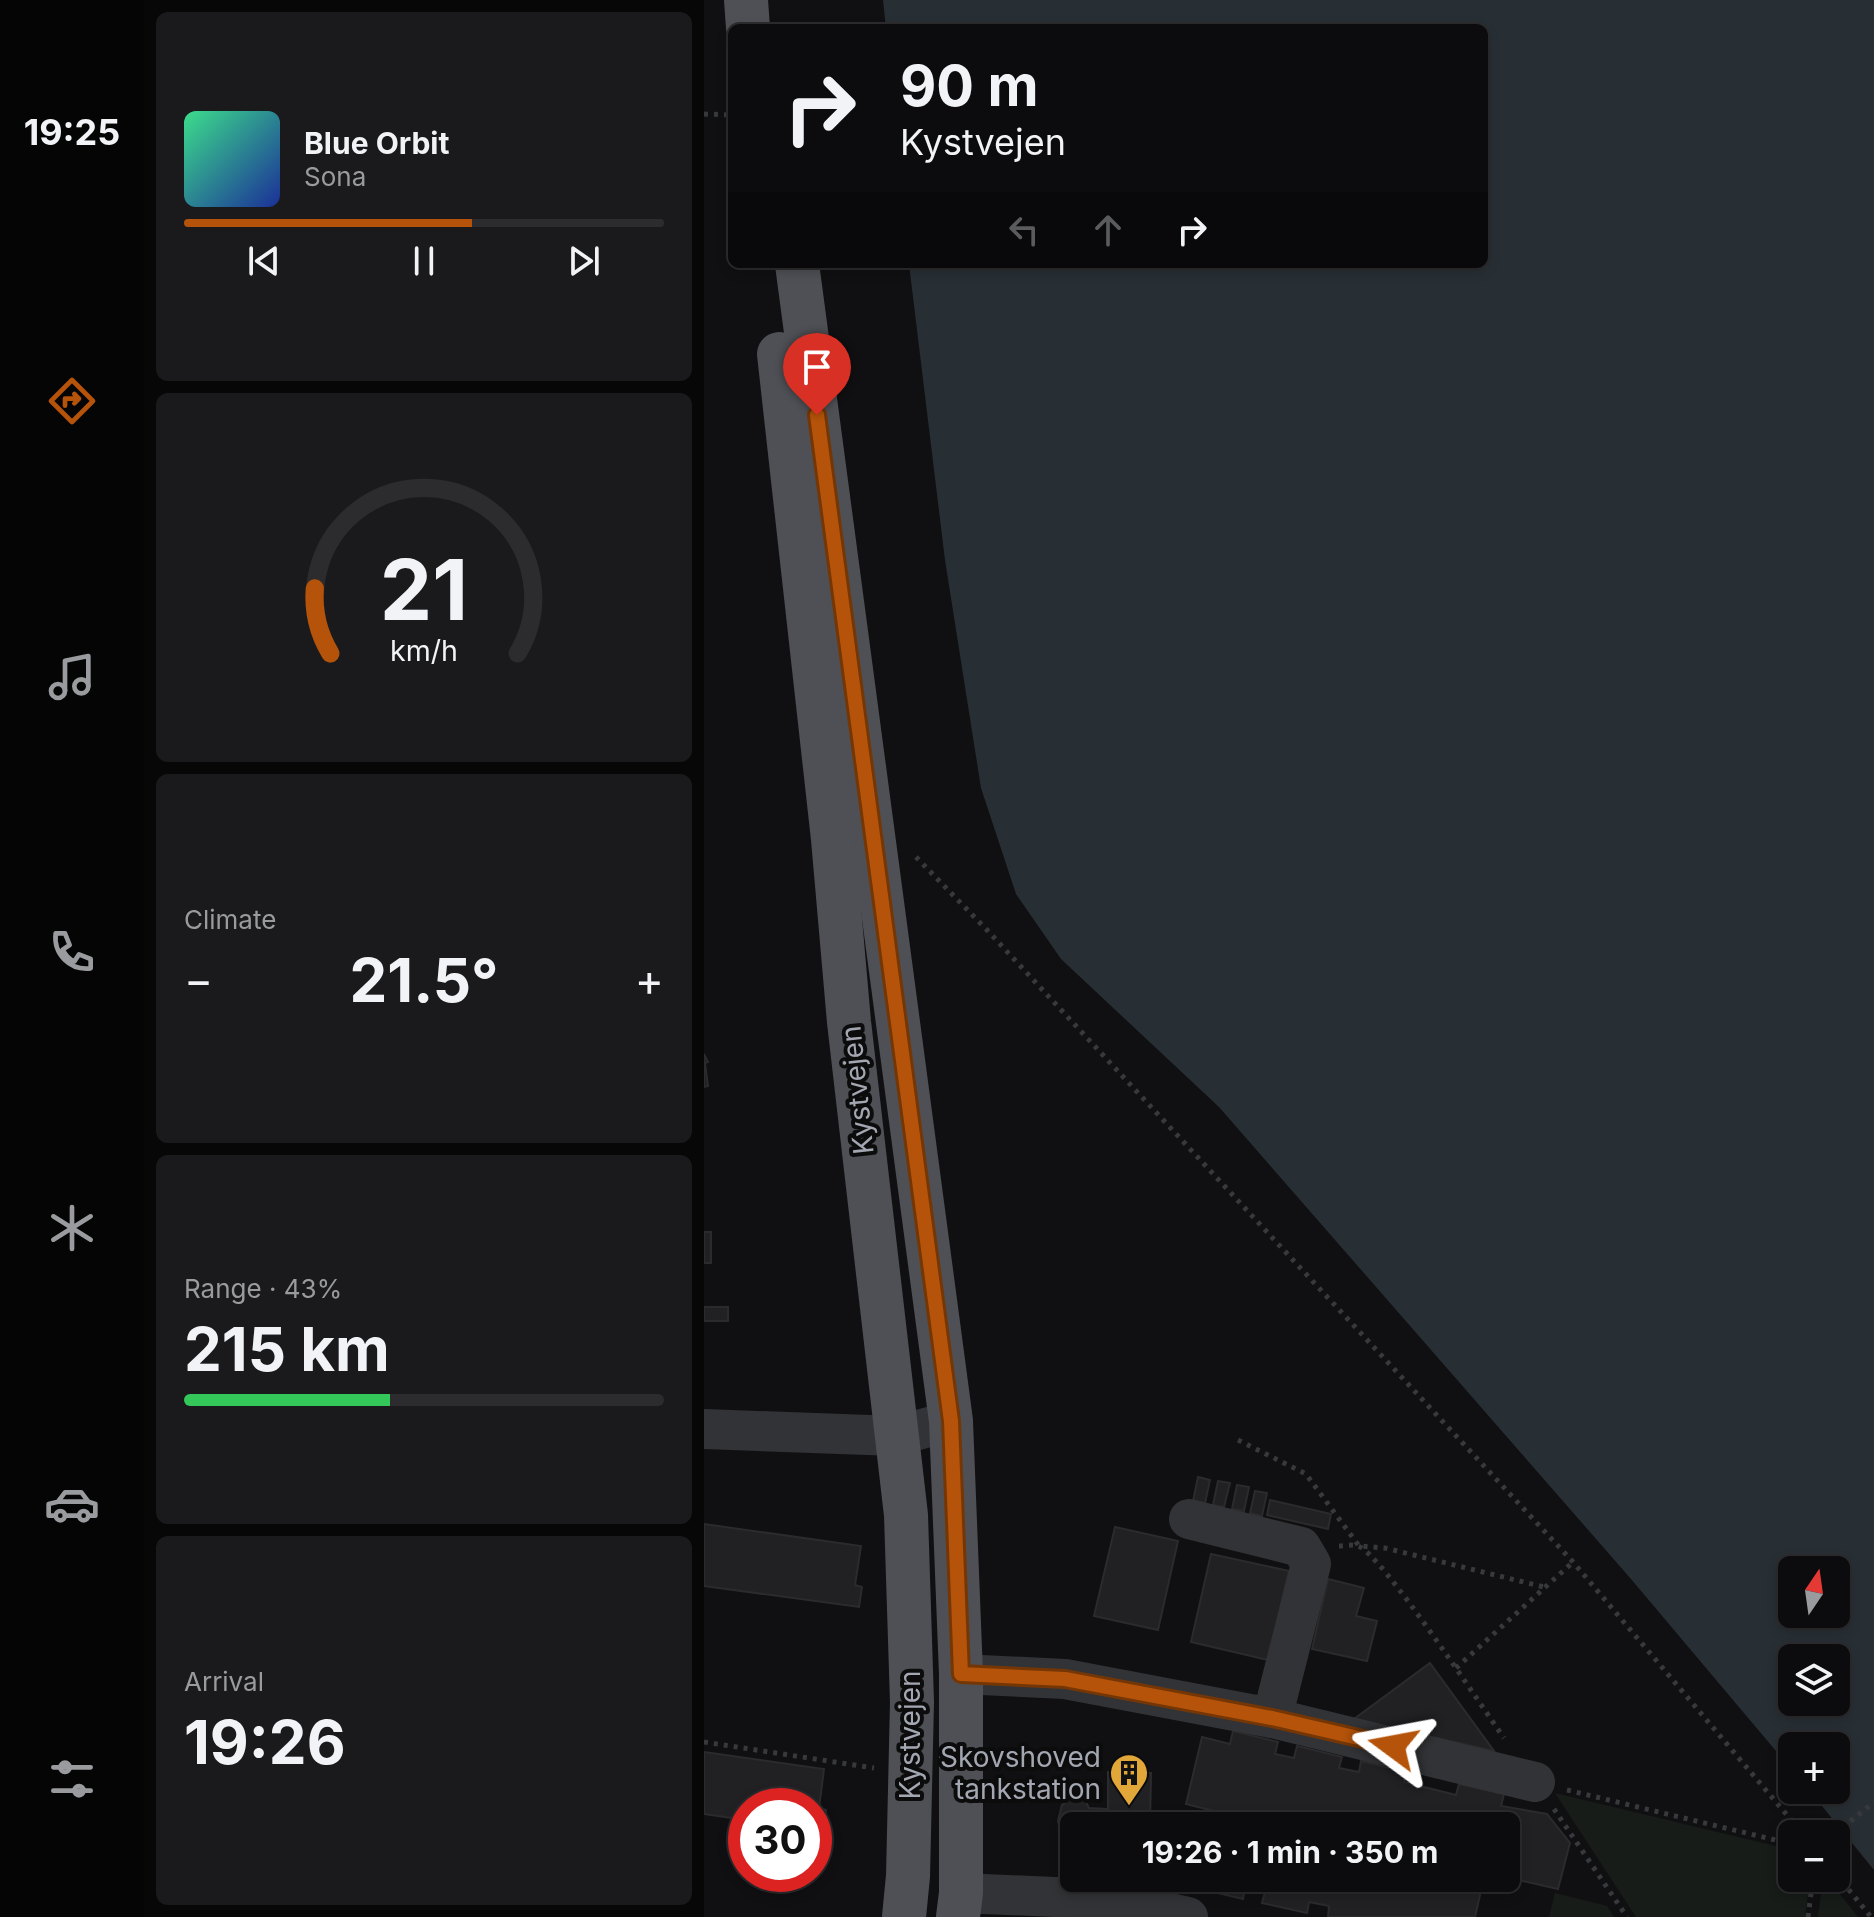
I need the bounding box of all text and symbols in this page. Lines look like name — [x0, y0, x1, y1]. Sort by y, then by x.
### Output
text: 90 m — [900, 52, 1039, 120]
icon: right — [768, 56, 872, 160]
text: 19:25 — [24, 110, 120, 154]
text: Kystvejen — [900, 120, 1066, 164]
text: Blue Orbit — [304, 125, 449, 161]
text: Sona — [304, 161, 366, 192]
icon: left — [1002, 208, 1046, 252]
icon: ahead — [1086, 208, 1130, 252]
icon: right — [1170, 208, 1214, 252]
icon: previous — [242, 239, 286, 283]
icon: pause — [402, 239, 446, 283]
icon: next — [562, 239, 606, 283]
pin — [783, 333, 851, 415]
icon: arrive — [795, 345, 839, 389]
icon: directions — [44, 373, 100, 429]
text: 21 — [380, 538, 468, 639]
text: km/h — [390, 633, 458, 668]
icon: music — [44, 649, 100, 705]
text: Climate — [184, 904, 276, 935]
icon: phone — [44, 924, 100, 980]
text: 21.5° — [350, 944, 498, 1016]
text: − — [184, 953, 213, 1007]
text: + — [635, 953, 664, 1007]
street label: Kystvejen — [833, 1024, 881, 1156]
icon: climate — [44, 1200, 100, 1256]
text: Range · 43% — [184, 1273, 342, 1304]
text: 215 km — [184, 1313, 390, 1385]
icon: car — [44, 1476, 100, 1532]
north arrow — [1778, 1556, 1850, 1628]
map controls — [1778, 1556, 1850, 1892]
button: layers — [1778, 1644, 1850, 1716]
text: Arrival — [184, 1666, 264, 1697]
street label: Kystvejen — [893, 1670, 927, 1800]
position arrow — [1351, 1704, 1435, 1788]
text: 19:26 — [184, 1706, 346, 1778]
button: + — [1778, 1732, 1850, 1804]
place label: Skovshoved tankstation — [940, 1740, 1101, 1806]
icon: filters — [44, 1751, 100, 1807]
building icon: Skovshoved tankstation — [1108, 1752, 1150, 1807]
speed limit sign: 30 — [728, 1788, 832, 1892]
button: − — [1778, 1820, 1850, 1892]
text: 19:26 · 1 min · 350 m — [1142, 1834, 1438, 1870]

